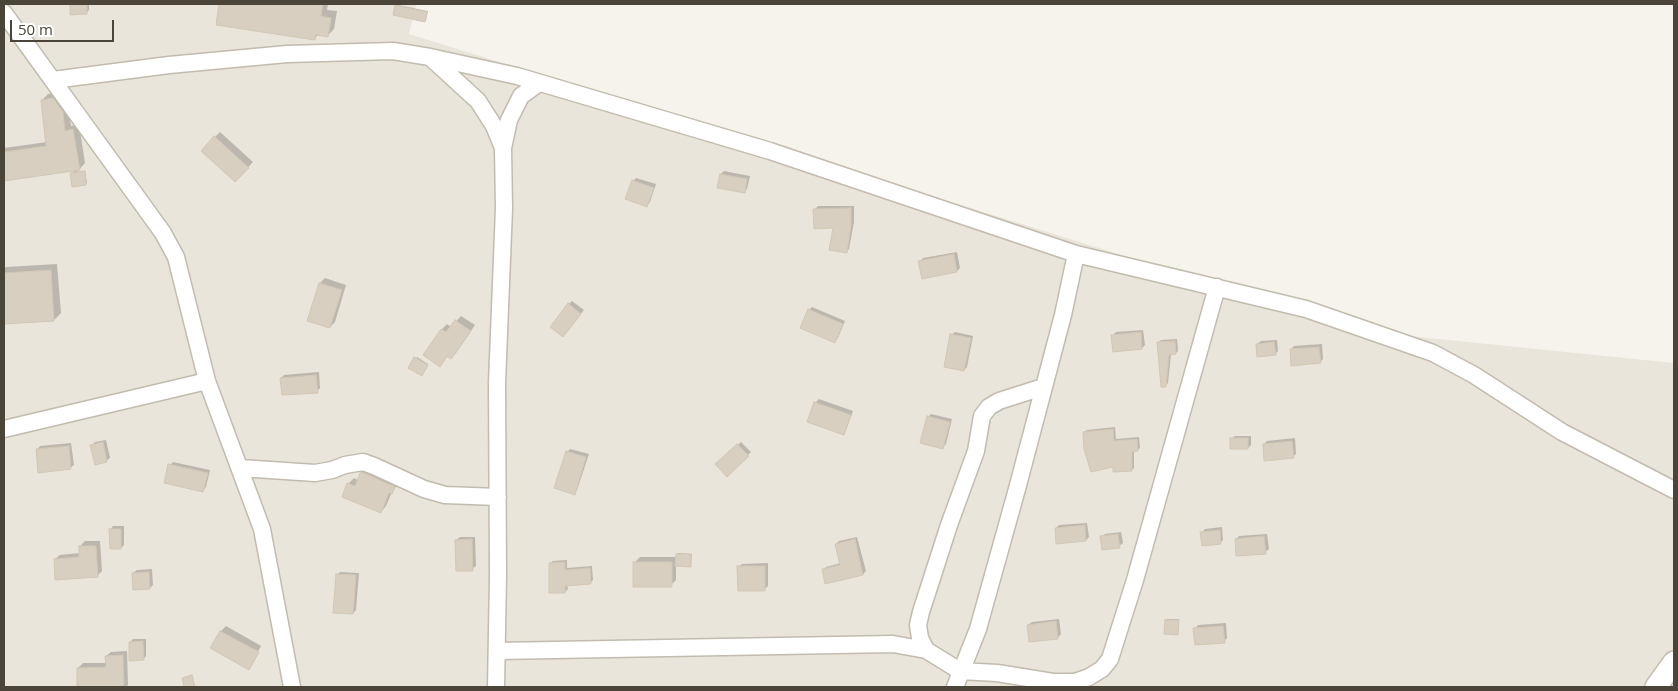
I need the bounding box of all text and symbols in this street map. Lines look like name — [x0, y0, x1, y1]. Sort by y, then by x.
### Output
scale bar — [12, 10, 116, 42]
text: 50 m — [18, 19, 53, 39]

